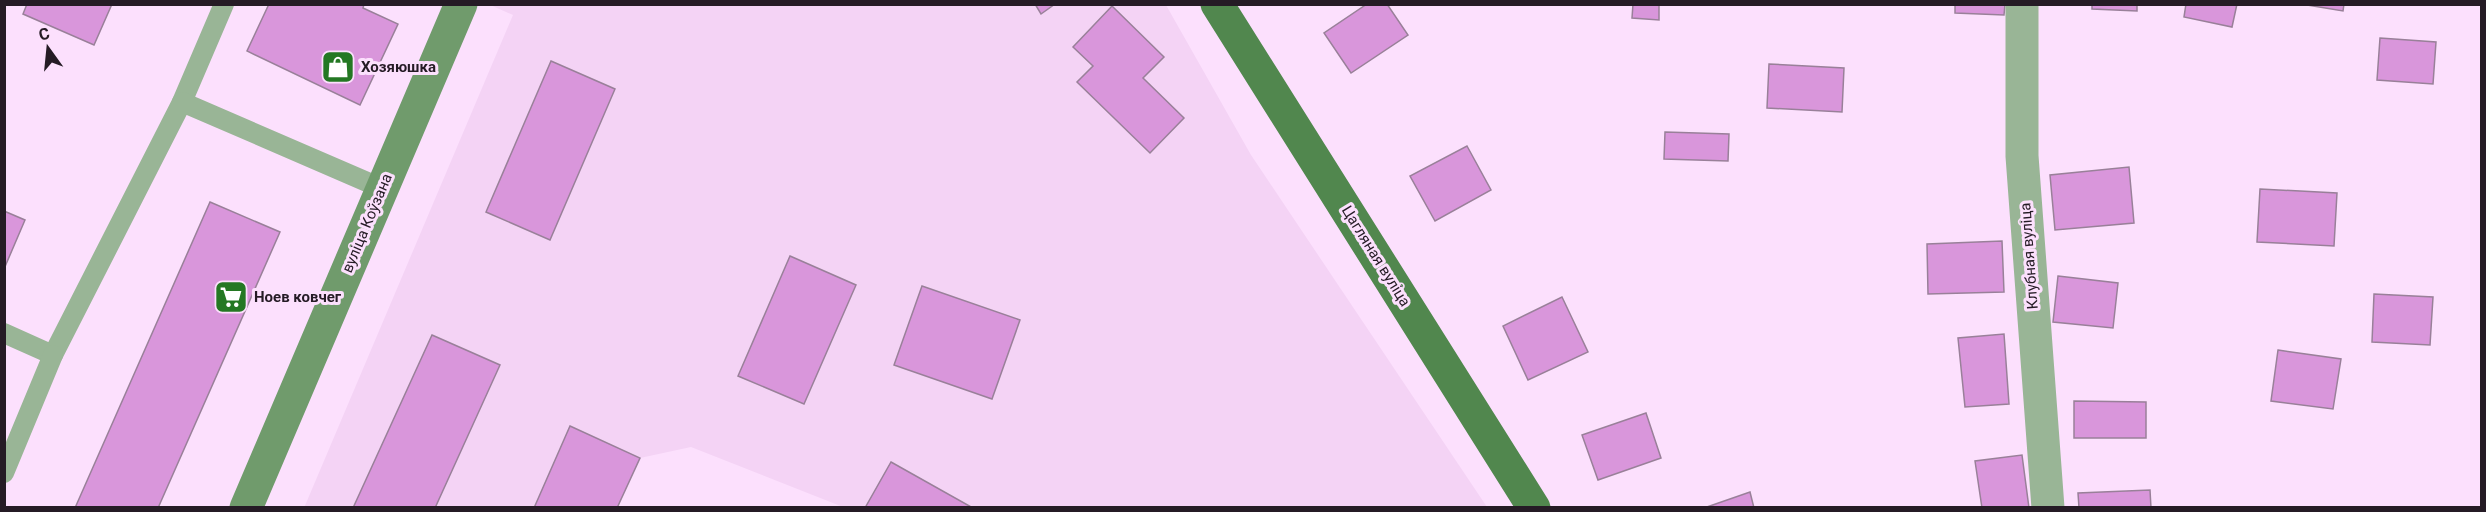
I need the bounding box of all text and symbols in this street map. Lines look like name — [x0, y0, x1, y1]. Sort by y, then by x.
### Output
north arrow — [18, 18, 78, 78]
text: С — [37, 23, 52, 45]
shop icon: Хозяюшка — [320, 49, 356, 85]
place label: Хозяюшка — [361, 58, 436, 76]
street label: вуліца Коўзана — [338, 171, 396, 275]
street label: Цагляная вуліца — [1338, 202, 1414, 310]
street label: Клубная вуліца — [2016, 202, 2042, 310]
supermarket icon: Ноев ковчег — [213, 279, 249, 315]
place label: Ноев ковчег — [254, 288, 342, 306]

